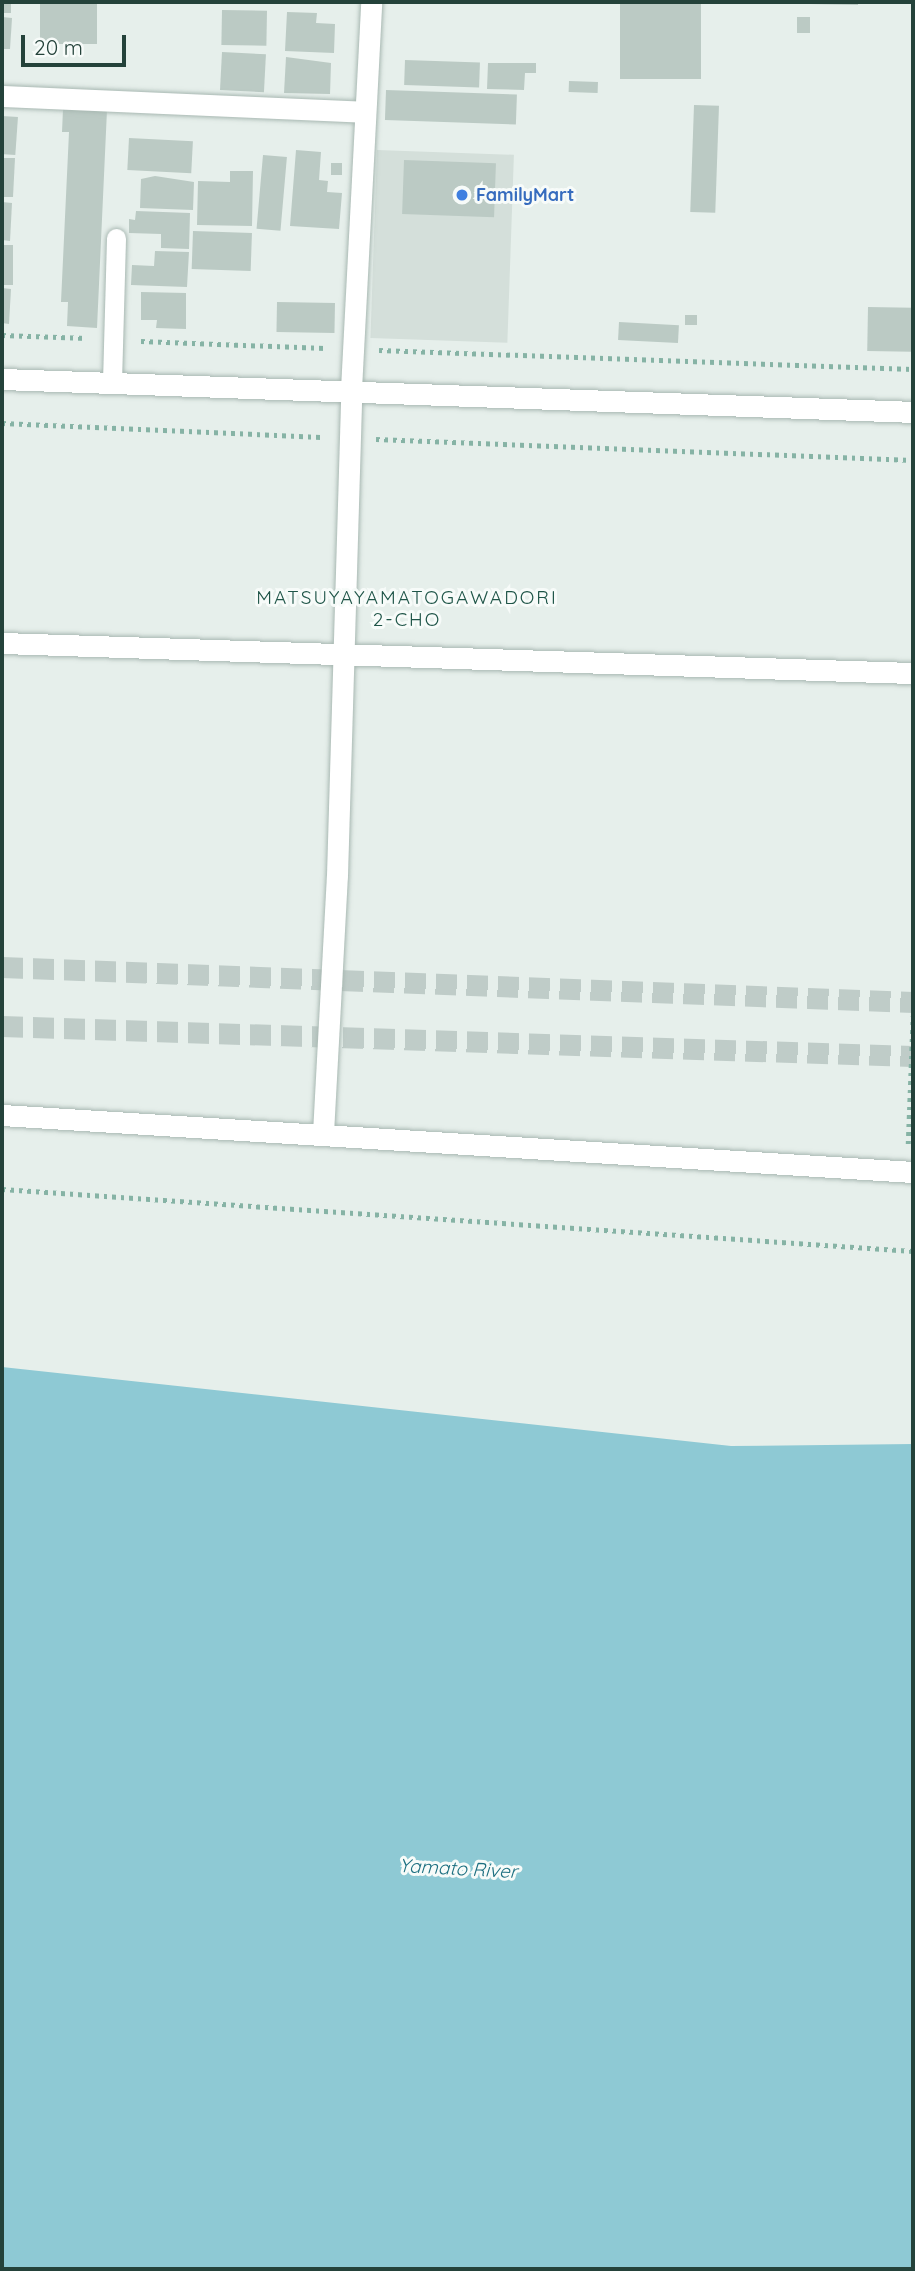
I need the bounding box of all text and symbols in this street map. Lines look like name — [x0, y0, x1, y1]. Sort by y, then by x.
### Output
scale bar — [24, 21, 130, 65]
text: 20 m — [34, 34, 83, 60]
place label: FamilyMart — [476, 184, 574, 206]
marker: FamilyMart — [454, 187, 470, 203]
district label: MATSUYAYAMATOGAWADORI 2-CHO — [259, 587, 555, 631]
water label: Yamato River — [398, 1855, 518, 1883]

